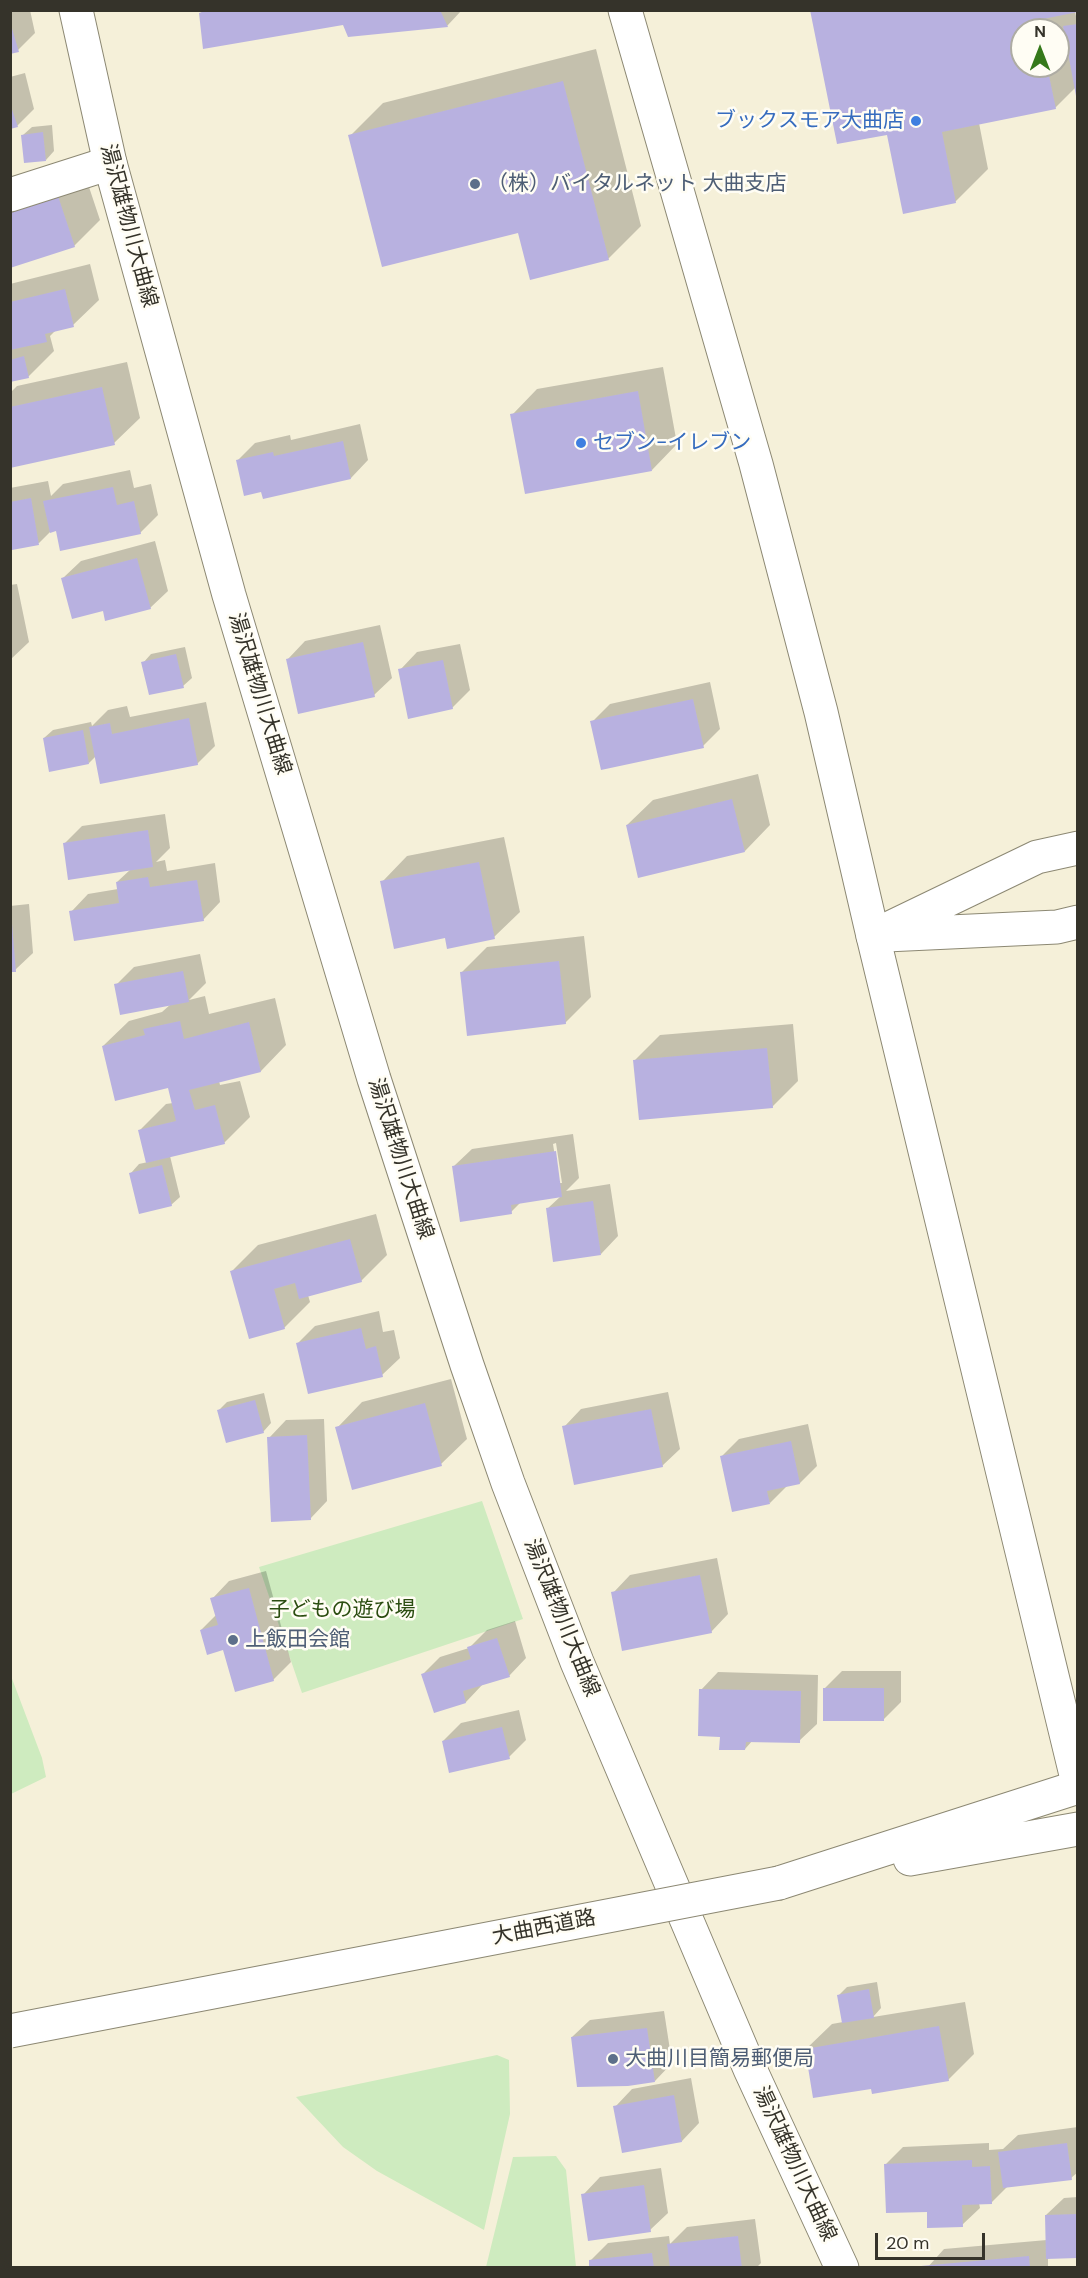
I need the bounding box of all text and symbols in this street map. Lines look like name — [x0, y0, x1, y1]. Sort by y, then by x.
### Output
north arrow — [1010, 18, 1070, 78]
text: N — [1034, 21, 1046, 42]
place label: ブックスモア大曲店 — [715, 108, 904, 134]
marker: ブックスモア大曲店 — [909, 114, 923, 128]
street label: 湯沢雄物川大曲線 — [94, 142, 162, 310]
place label: （株）バイタルネット 大曲支店 — [487, 171, 787, 197]
marker: （株）バイタルネット 大曲支店 — [468, 177, 482, 191]
place label: セブン-イレブン — [593, 430, 751, 456]
marker: セブン-イレブン — [574, 436, 588, 450]
street label: 湯沢雄物川大曲線 — [222, 610, 296, 778]
street label: 湯沢雄物川大曲線 — [362, 1075, 438, 1243]
street label: 湯沢雄物川大曲線 — [518, 1535, 604, 1701]
park label: 子どもの遊び場 — [269, 1597, 415, 1623]
place label: 上飯田会館 — [245, 1627, 350, 1653]
marker: 上飯田会館 — [226, 1633, 240, 1647]
street label: 大曲西道路 — [490, 1906, 598, 1950]
place label: 大曲川目簡易郵便局 — [625, 2046, 814, 2072]
marker: 大曲川目簡易郵便局 — [606, 2052, 620, 2066]
street label: 湯沢雄物川大曲線 — [747, 2083, 841, 2245]
scale bar — [878, 2221, 988, 2259]
text: 20 m — [886, 2231, 929, 2255]

